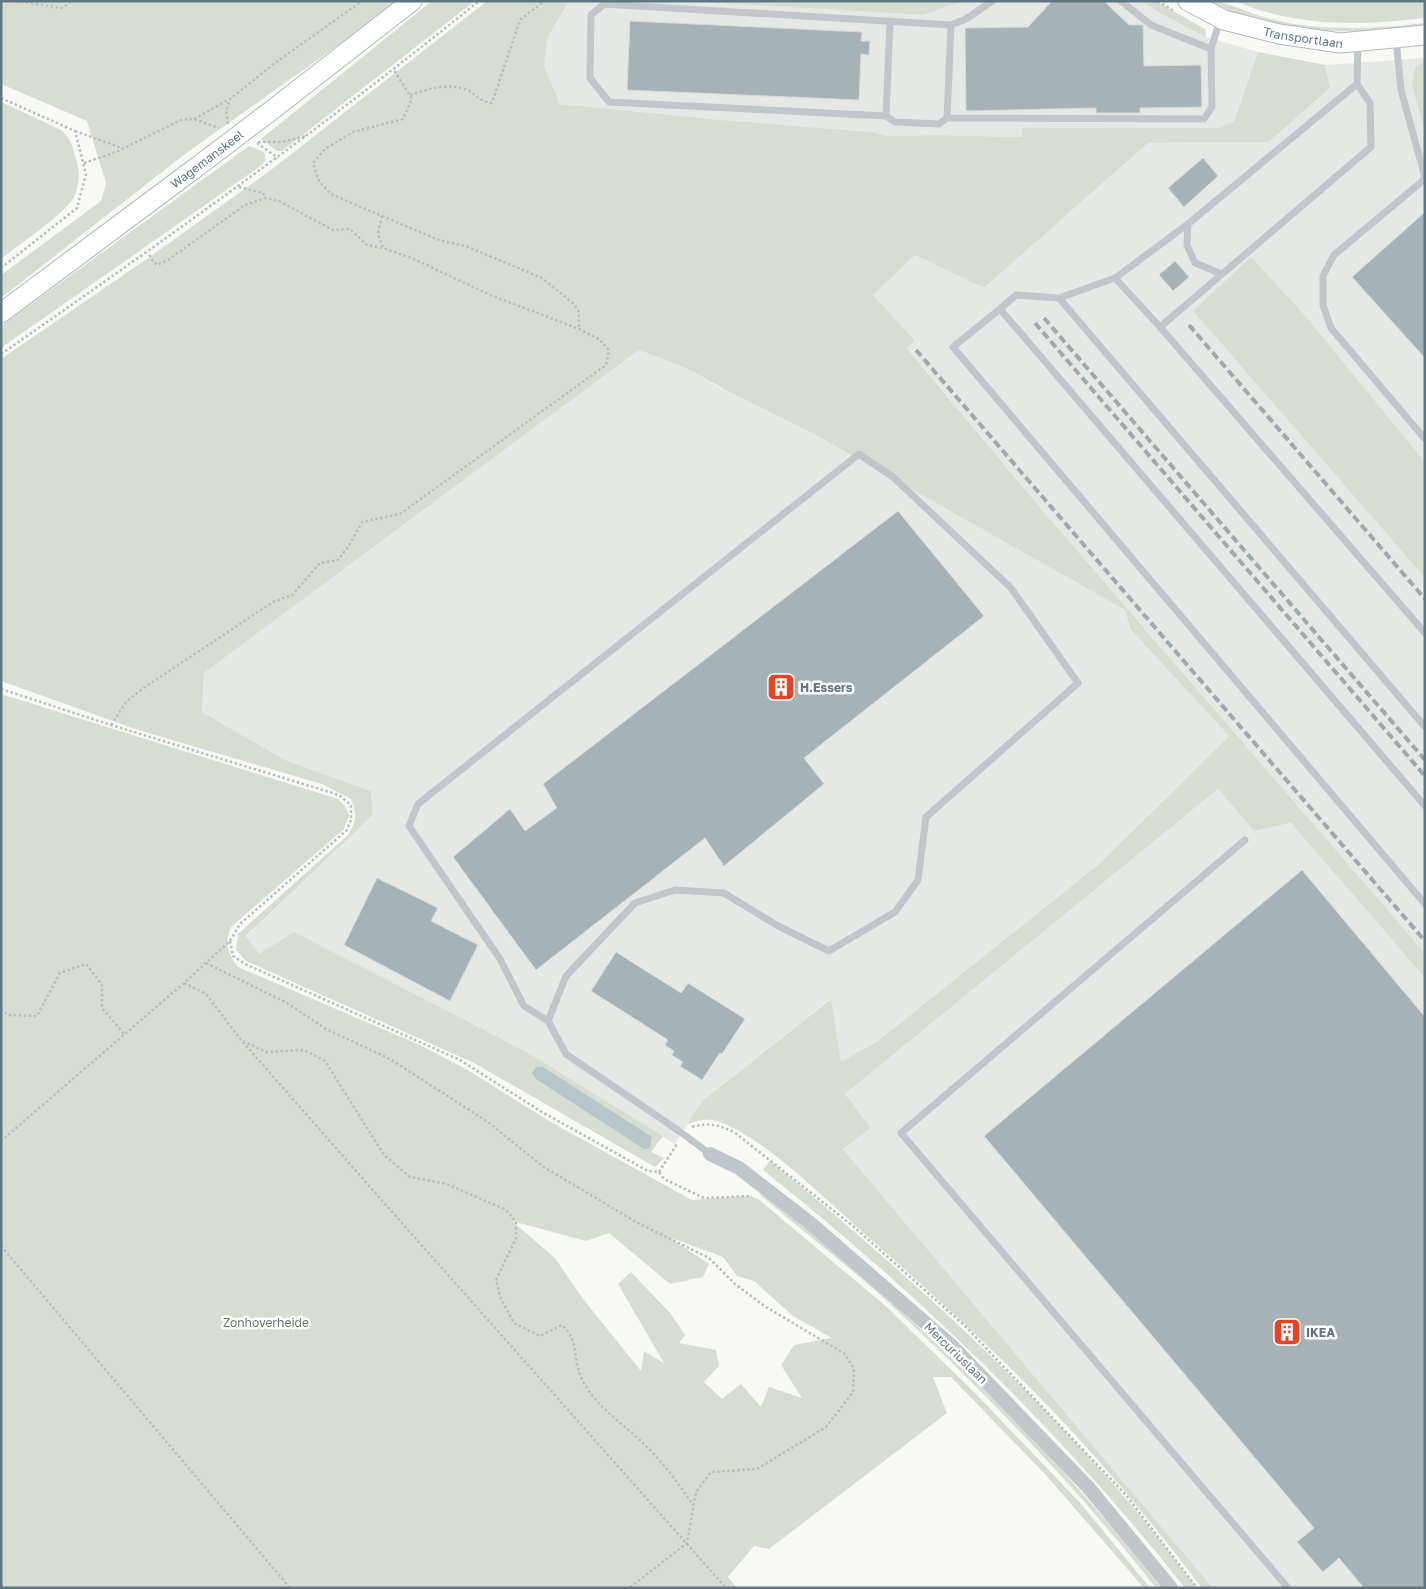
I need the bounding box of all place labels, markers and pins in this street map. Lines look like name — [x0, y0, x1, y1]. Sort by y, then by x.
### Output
building icon: H.Essers — [766, 672, 796, 702]
place label: H.Essers — [800, 680, 853, 695]
building icon: IKEA — [1272, 1317, 1302, 1347]
place label: IKEA — [1306, 1325, 1335, 1340]

